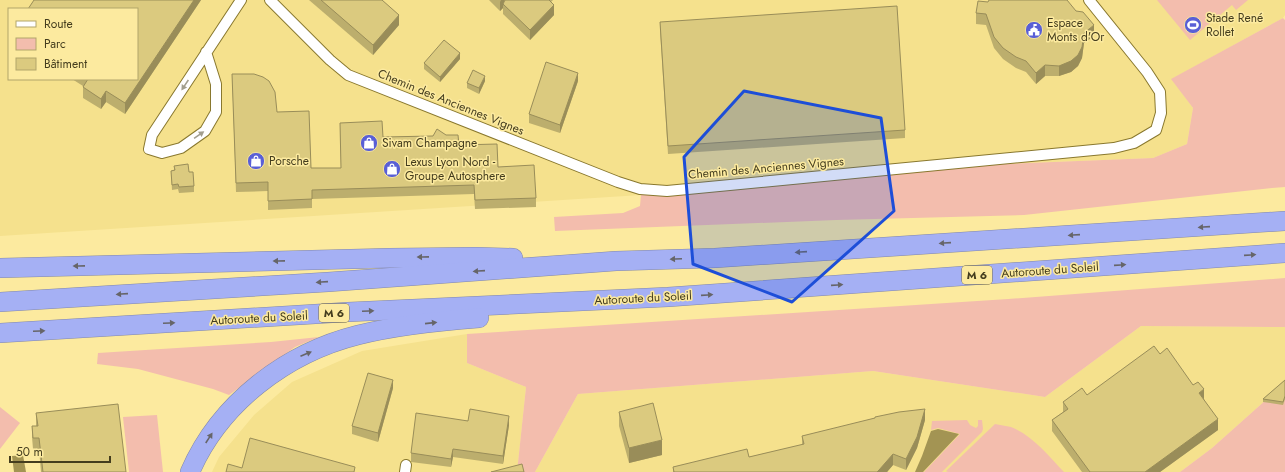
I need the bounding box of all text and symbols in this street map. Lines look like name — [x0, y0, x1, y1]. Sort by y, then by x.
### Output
legend — [8, 8, 138, 80]
place label: Stade René Rollet — [1206, 9, 1263, 41]
place label: Espace Monts d'Or — [1047, 14, 1105, 46]
text: Route — [44, 15, 73, 33]
sports icon: Stade René Rollet — [1183, 15, 1203, 35]
public building icon: Espace Monts d'Or — [1024, 20, 1044, 40]
text: Parc — [44, 35, 66, 53]
text: Bâtiment — [44, 55, 87, 73]
street label: Chemin des Anciennes Vignes — [375, 64, 527, 140]
one-way arrow — [181, 80, 189, 90]
one-way arrow — [194, 131, 204, 139]
shop icon: Sivam Champagne — [359, 133, 379, 153]
place label: Sivam Champagne — [382, 134, 477, 152]
shop icon: Porsche — [246, 151, 266, 171]
place label: Porsche — [269, 152, 309, 170]
street label: Chemin des Anciennes Vignes — [687, 152, 845, 184]
place label: Lexus Lyon Nord - Groupe Autosphere — [405, 153, 505, 185]
shop icon: Lexus Lyon Nord - Groupe Autosphere — [382, 159, 402, 179]
one-way arrow — [1198, 223, 1210, 230]
one-way arrow — [1068, 231, 1080, 238]
one-way arrow — [939, 240, 951, 247]
one-way arrow — [795, 249, 807, 256]
one-way arrow — [1244, 252, 1256, 259]
one-way arrow — [417, 254, 429, 261]
one-way arrow — [670, 256, 682, 263]
one-way arrow — [273, 257, 285, 264]
street label: Autoroute du Soleil — [1001, 258, 1099, 282]
one-way arrow — [1114, 261, 1126, 268]
one-way arrow — [72, 263, 85, 269]
road number: M 6 — [962, 266, 992, 284]
one-way arrow — [473, 268, 485, 275]
one-way arrow — [315, 279, 328, 285]
one-way arrow — [831, 282, 843, 289]
street label: Autoroute du Soleil — [594, 286, 692, 310]
one-way arrow — [116, 291, 128, 298]
one-way arrow — [701, 291, 713, 298]
road number: M 6 — [319, 304, 349, 322]
street label: Autoroute du Soleil — [210, 306, 308, 330]
one-way arrow — [362, 308, 374, 315]
one-way arrow — [163, 320, 175, 327]
one-way arrow — [425, 320, 437, 326]
one-way arrow — [33, 328, 46, 334]
one-way arrow — [300, 351, 312, 358]
one-way arrow — [205, 433, 213, 443]
scale bar — [10, 438, 110, 464]
text: 50 m — [16, 443, 43, 461]

